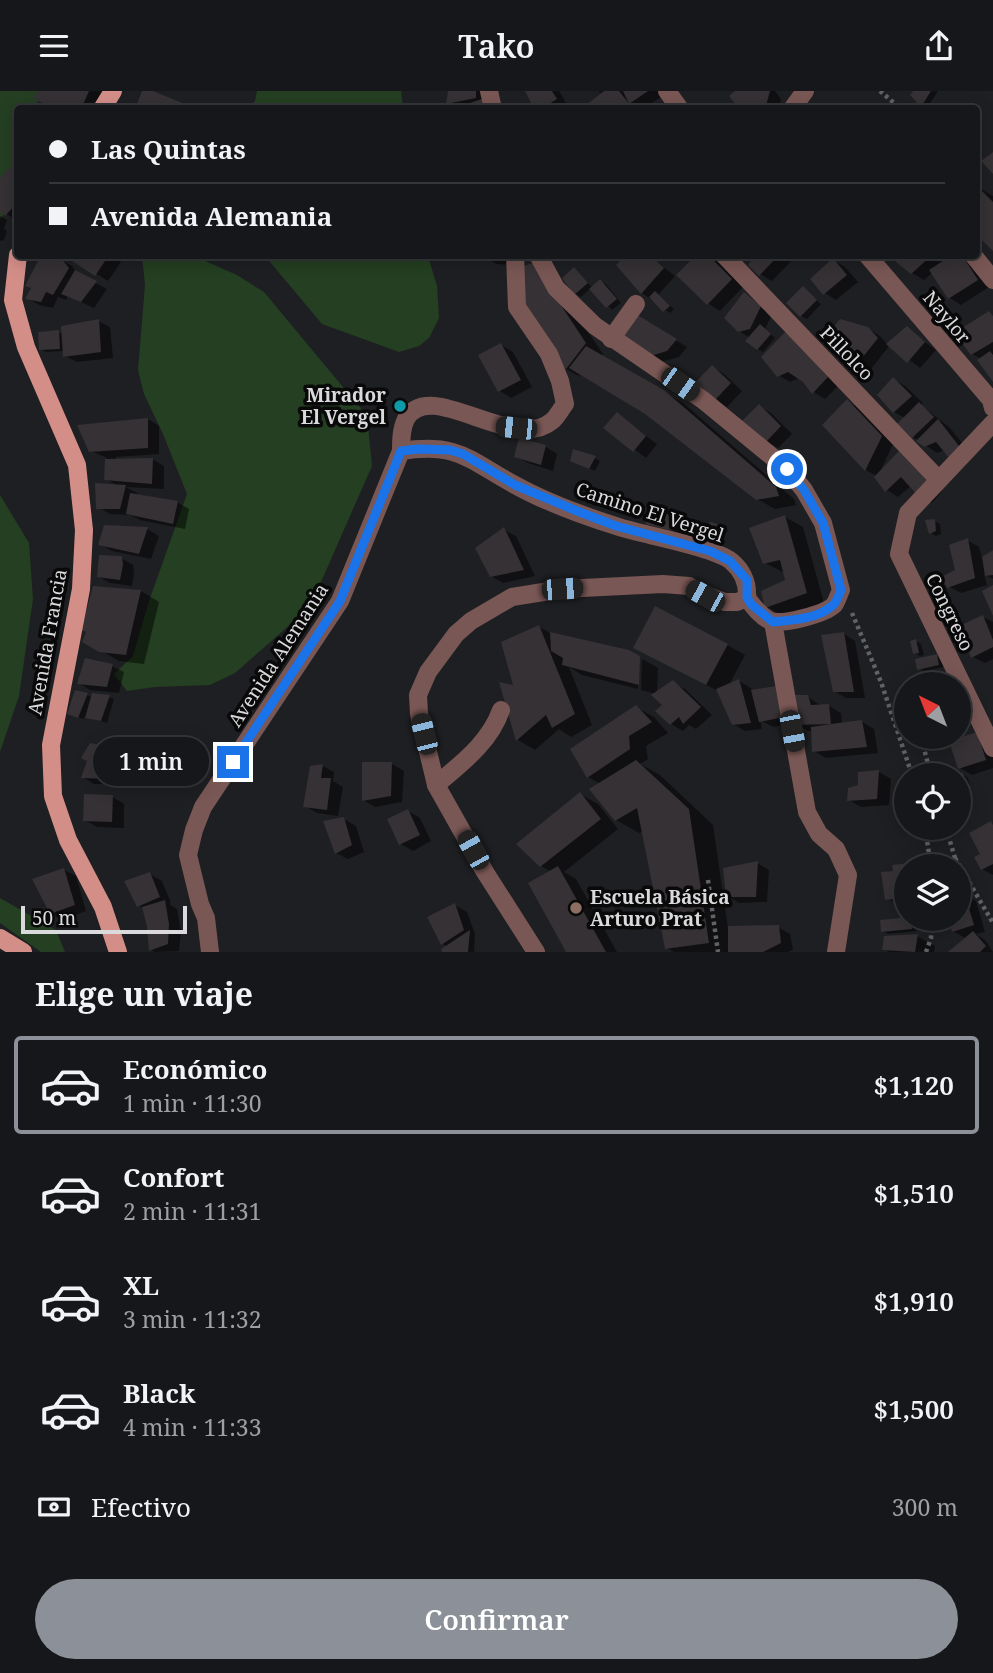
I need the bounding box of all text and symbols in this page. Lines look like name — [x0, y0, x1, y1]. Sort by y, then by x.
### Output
text: Tako — [458, 24, 535, 67]
icon: menu — [35, 27, 73, 65]
icon: share — [920, 27, 958, 65]
text: Las Quintas — [91, 131, 246, 167]
text: Avenida Alemania — [91, 198, 332, 234]
street label: Naylor — [917, 285, 977, 349]
street label: Pillolco — [815, 320, 879, 386]
car — [657, 363, 704, 405]
place label: Mirador El Vergel — [301, 382, 386, 430]
marker: Mirador El Vergel — [392, 398, 408, 414]
car — [495, 415, 538, 441]
route start — [771, 453, 803, 485]
street label: Camino El Vergel — [573, 476, 727, 548]
street label: Avenida Francia — [21, 567, 73, 717]
street label: Congreso — [920, 569, 980, 655]
car — [541, 577, 584, 601]
car — [682, 577, 729, 615]
street label: Avenida Alemania — [222, 578, 334, 732]
north arrow — [894, 672, 971, 749]
map controls — [894, 672, 971, 931]
car — [778, 708, 807, 754]
car — [409, 711, 440, 757]
callout: 1 min — [93, 737, 208, 787]
text: 1 min — [119, 745, 183, 777]
route end — [217, 746, 249, 778]
button: locate — [894, 763, 971, 840]
car — [454, 827, 493, 873]
button: layers — [894, 854, 971, 931]
place label: Escuela Básica Arturo Prat — [590, 884, 730, 932]
marker: Escuela Básica Arturo Prat — [568, 900, 584, 916]
scale bar — [21, 903, 187, 935]
text: 50 m — [32, 905, 76, 931]
text: Elige un viaje — [35, 972, 253, 1015]
text: Económico — [123, 1051, 267, 1087]
icon: car — [39, 1054, 102, 1117]
text: $1,120 — [874, 1067, 954, 1103]
text: 1 min · 11:30 — [123, 1087, 261, 1119]
text: Confort — [123, 1159, 224, 1195]
icon: car — [39, 1162, 102, 1225]
text: $1,510 — [874, 1175, 954, 1211]
text: 2 min · 11:31 — [123, 1195, 261, 1227]
text: XL — [123, 1267, 159, 1303]
icon: car — [39, 1270, 102, 1333]
text: $1,910 — [874, 1283, 954, 1319]
text: 3 min · 11:32 — [123, 1303, 261, 1335]
text: Black — [123, 1375, 196, 1411]
icon: car — [39, 1378, 102, 1441]
text: $1,500 — [874, 1391, 954, 1427]
text: 4 min · 11:33 — [123, 1411, 261, 1443]
icon: cash — [35, 1488, 73, 1526]
text: Efectivo — [91, 1489, 191, 1525]
text: 300 m — [892, 1491, 958, 1523]
button: Confirmar — [35, 1579, 958, 1659]

